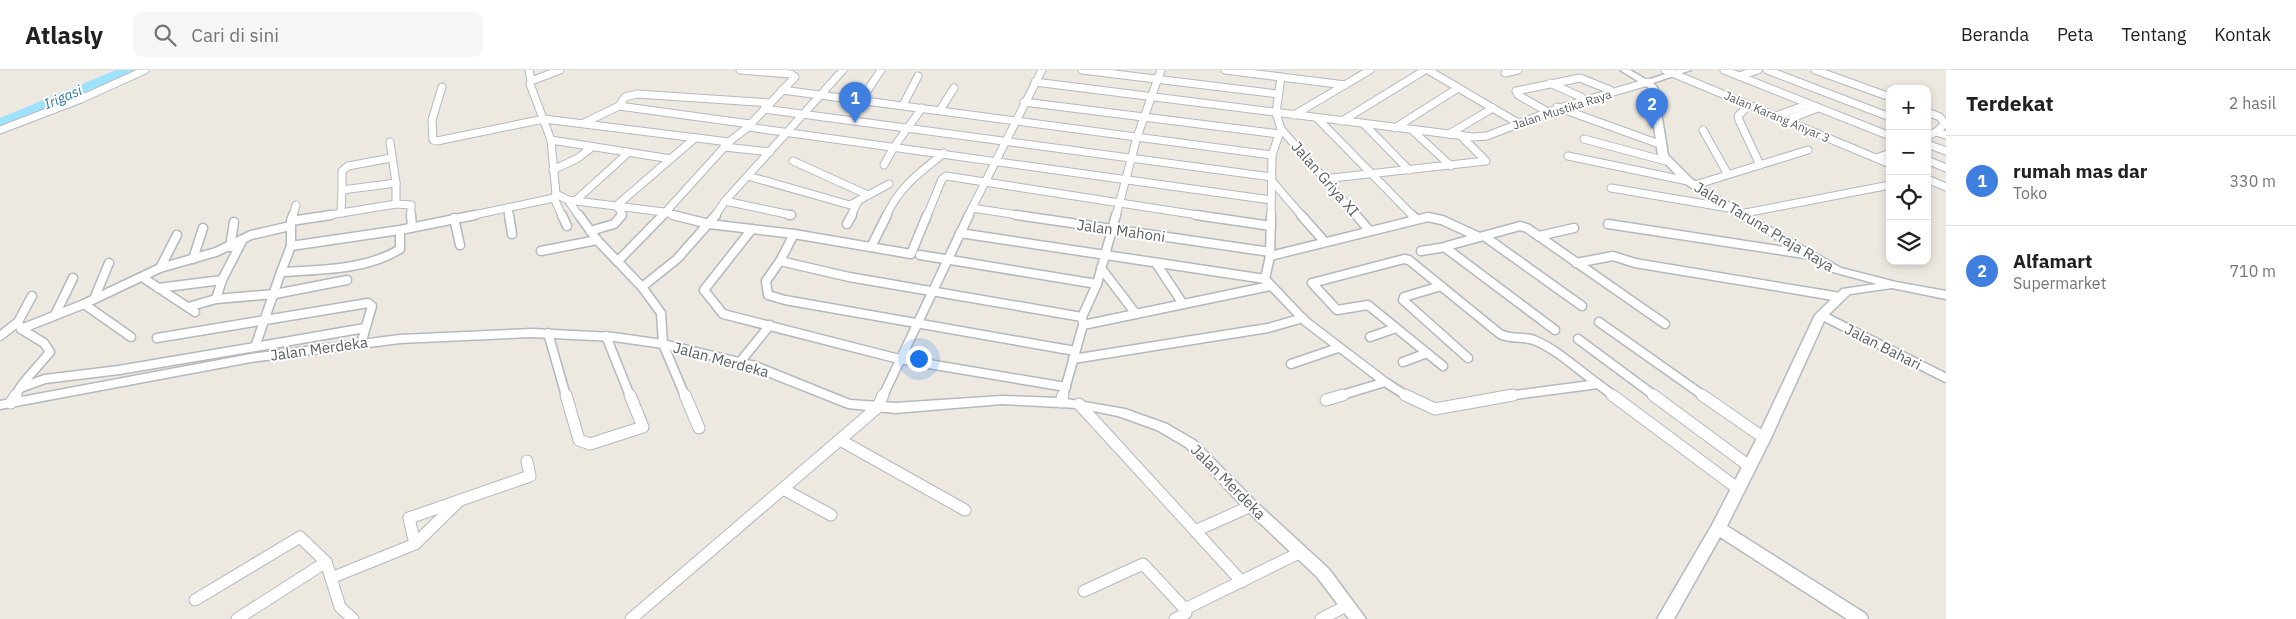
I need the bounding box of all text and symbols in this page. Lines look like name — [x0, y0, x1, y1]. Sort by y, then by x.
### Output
search box — [133, 12, 483, 57]
text: Atlasly — [25, 19, 103, 51]
icon: search — [151, 21, 179, 49]
text: Cari di sini — [191, 23, 279, 47]
text: Beranda — [1961, 23, 2029, 46]
text: Peta — [2057, 23, 2093, 46]
text: Tentang — [2121, 23, 2186, 46]
text: Kontak — [2214, 23, 2271, 46]
water label: Irigasi — [41, 81, 85, 113]
pin: 1 — [839, 82, 871, 123]
map controls — [1886, 85, 1931, 265]
button: + — [1886, 85, 1931, 130]
street label: Jalan Mustika Raya — [1511, 86, 1614, 133]
street label: Jalan Karang Anyar 3 — [1722, 87, 1832, 146]
pin: 2 — [1636, 88, 1668, 129]
text: Terdekat — [1966, 89, 2054, 117]
text: 2 hasil — [2229, 93, 2276, 113]
button: − — [1886, 130, 1931, 175]
street label: Jalan Griya XI — [1288, 137, 1363, 220]
text: rumah mas dar — [2013, 159, 2148, 183]
text: 1 — [1977, 171, 1987, 191]
text: 330 m — [2229, 171, 2276, 191]
button: locate — [1886, 175, 1931, 220]
street label: Jalan Taruna Praja Raya — [1691, 177, 1838, 276]
text: Toko — [2013, 183, 2047, 203]
street label: Jalan Mahoni — [1076, 215, 1167, 246]
button: layers — [1886, 220, 1931, 265]
text: Alfamart — [2013, 249, 2092, 273]
text: 2 — [1977, 261, 1987, 281]
text: 710 m — [2229, 261, 2276, 281]
text: Supermarket — [2013, 273, 2106, 293]
street label: Jalan Bahari — [1842, 319, 1925, 374]
street label: Jalan Merdeka — [269, 332, 369, 365]
street label: Jalan Merdeka — [671, 338, 771, 381]
your location — [906, 346, 932, 372]
street label: Jalan Merdeka — [1187, 440, 1270, 523]

